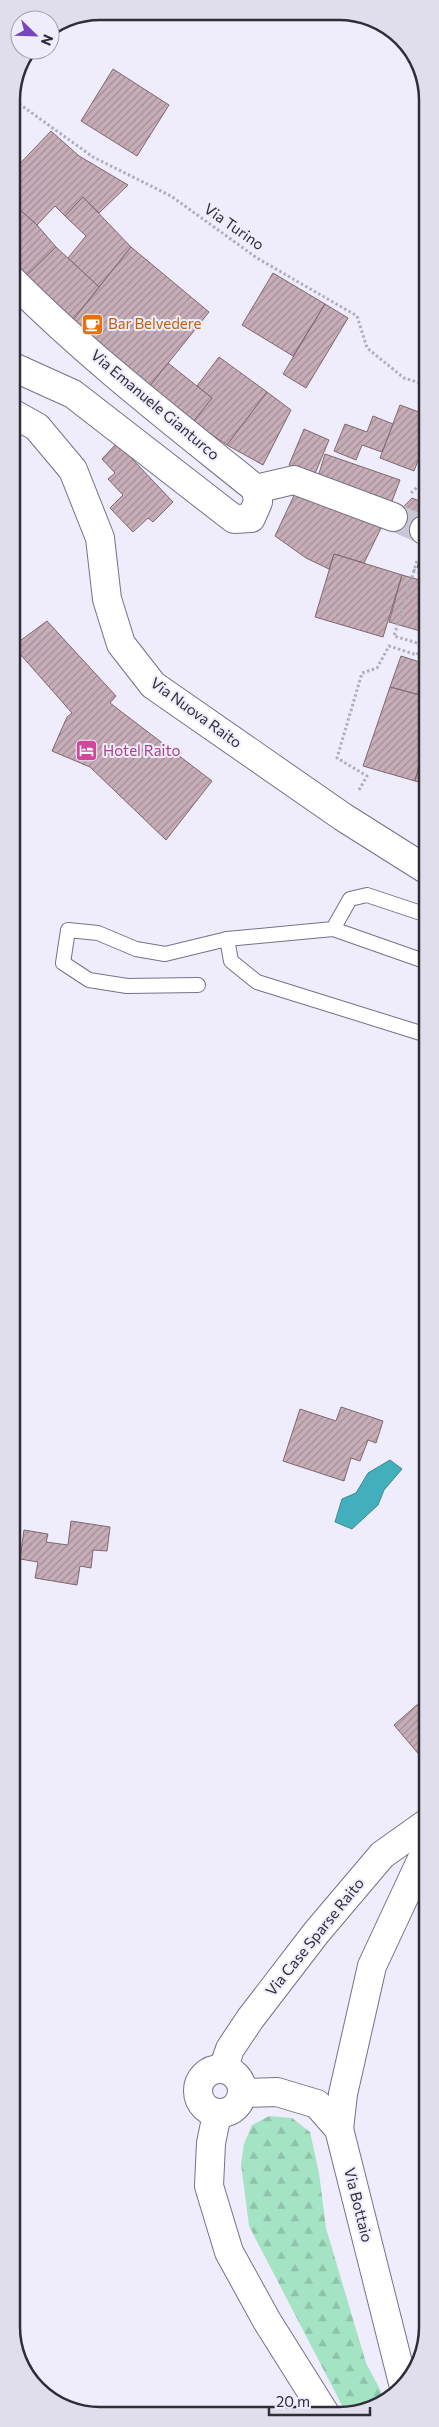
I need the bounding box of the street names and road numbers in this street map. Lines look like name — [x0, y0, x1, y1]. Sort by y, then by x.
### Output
street label: Via Turino — [201, 199, 268, 253]
street label: Via Emanuele Gianturco — [88, 345, 224, 463]
street label: Via Nuova Raito — [148, 673, 246, 751]
street label: Via Case Sparse Raito — [261, 1874, 367, 1999]
street label: Via Bottaio — [341, 2166, 377, 2244]

